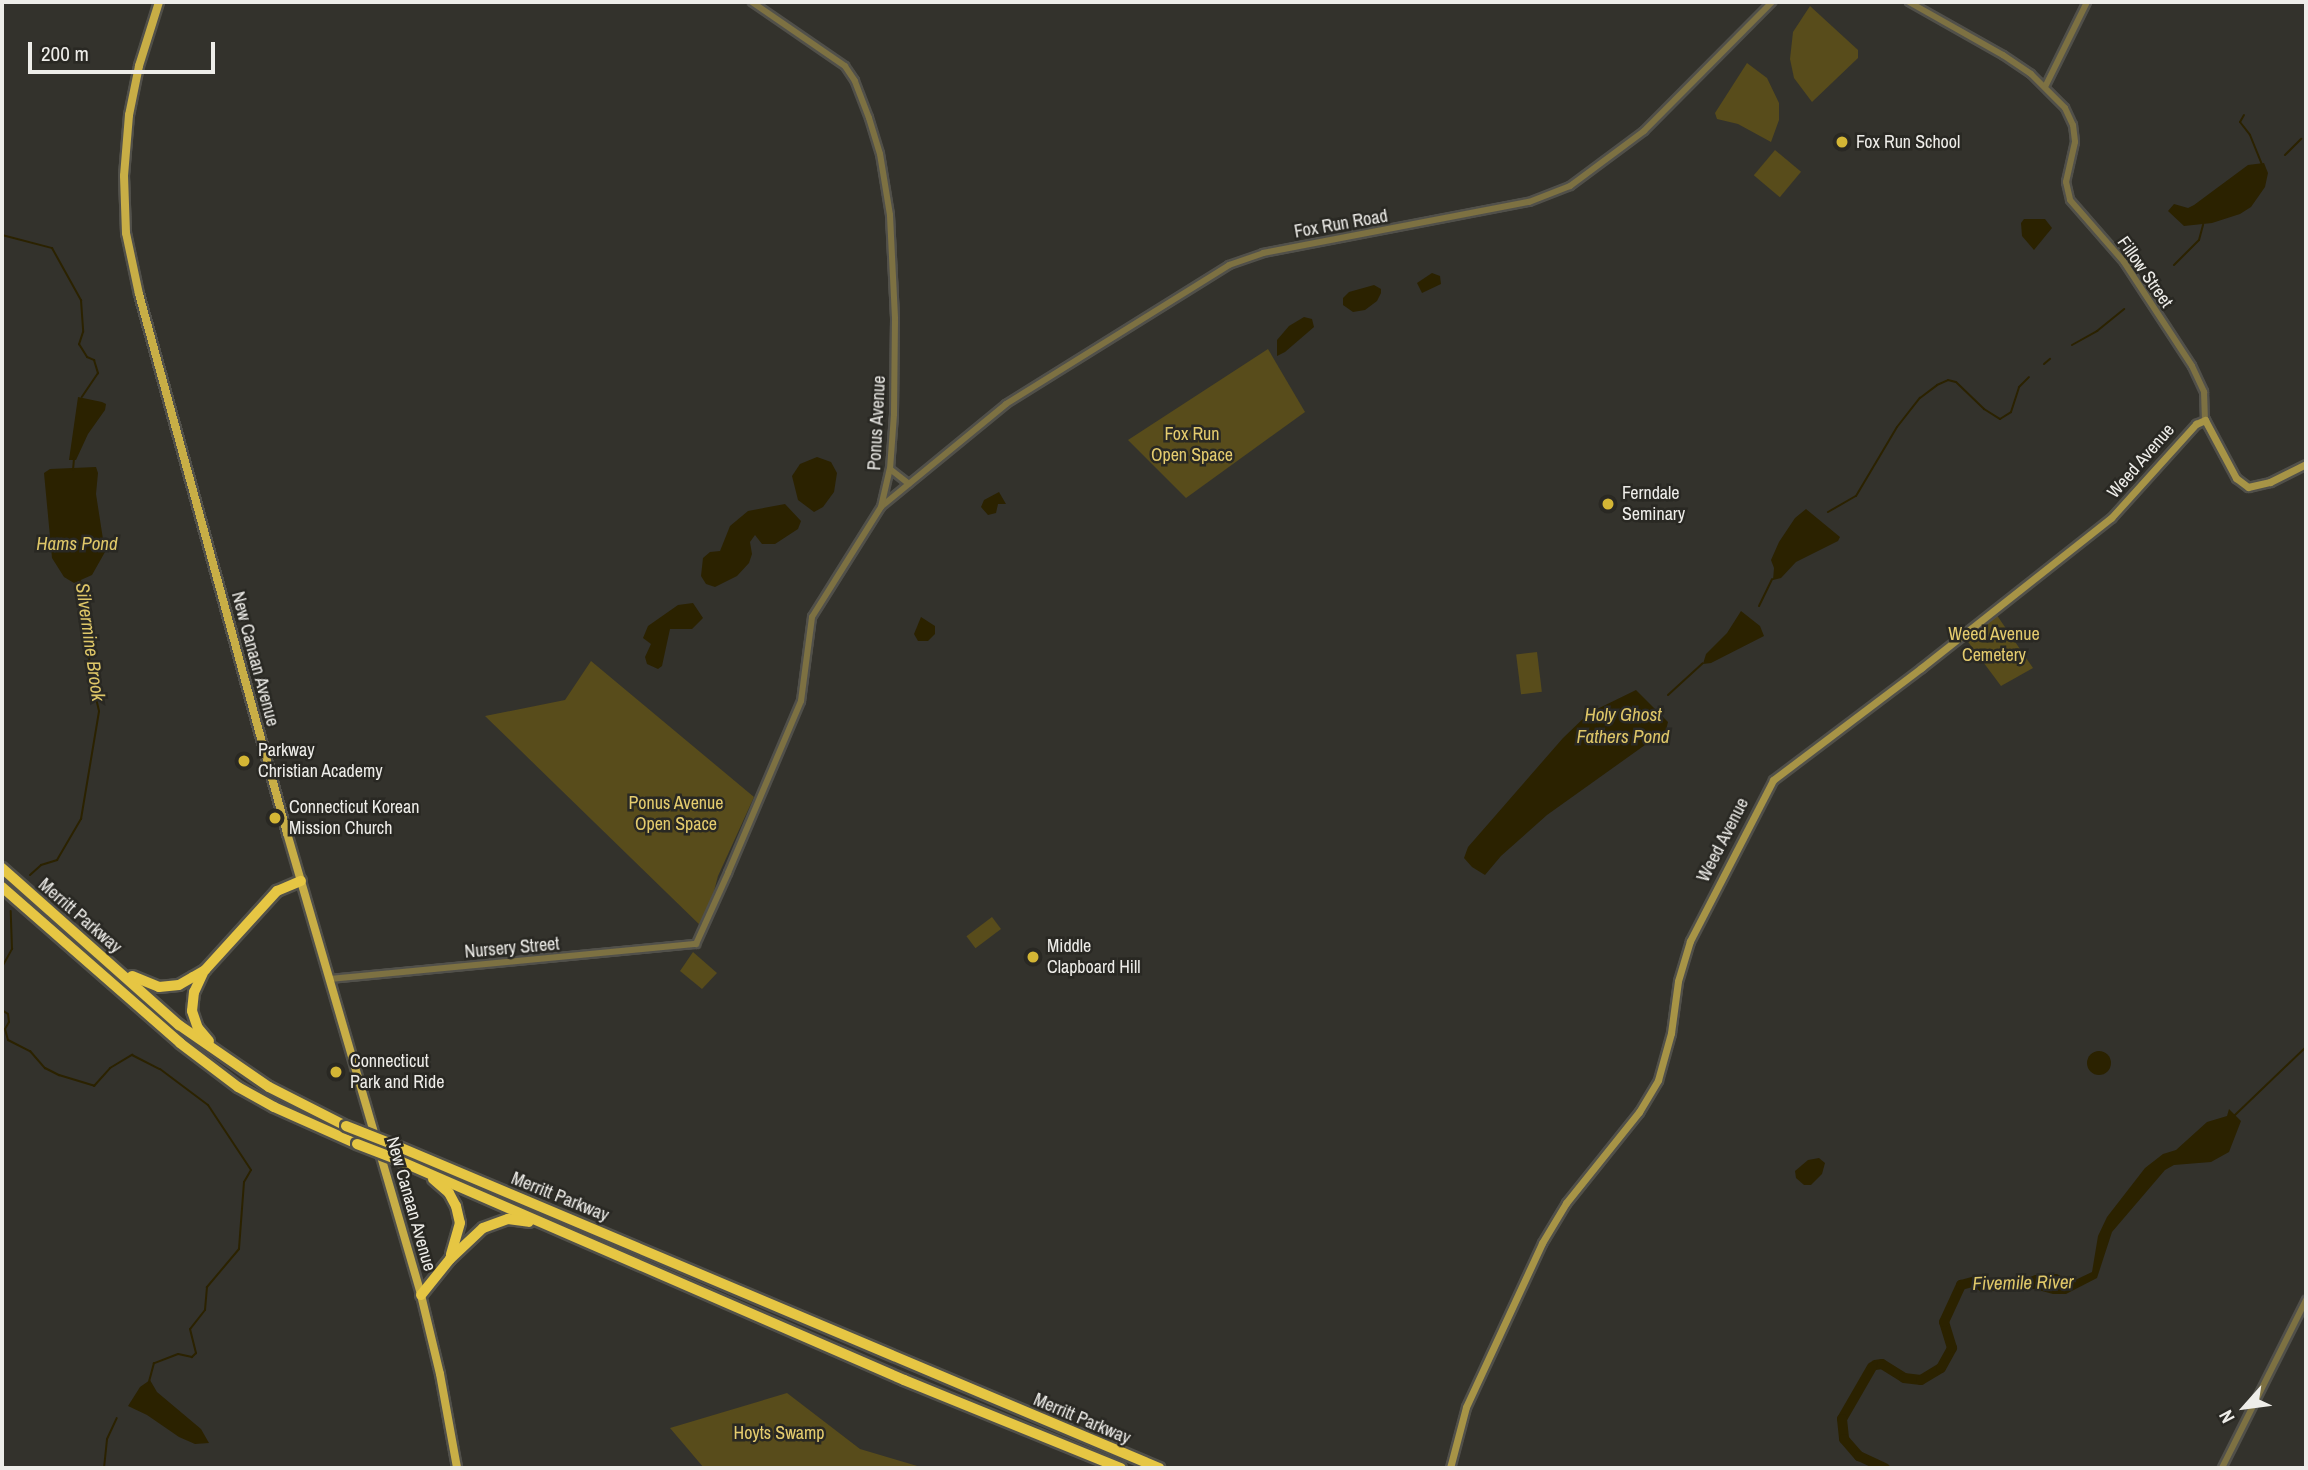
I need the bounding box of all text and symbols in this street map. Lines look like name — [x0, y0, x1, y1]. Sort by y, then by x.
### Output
scale bar — [32, 28, 219, 72]
text: 200 m — [41, 39, 89, 68]
place label: Fox Run School — [1856, 131, 1960, 153]
marker: Fox Run School — [1834, 134, 1850, 150]
street label: Fox Run Road — [1293, 205, 1389, 243]
street label: Fillow Street — [2113, 232, 2177, 312]
street label: Ponus Avenue — [864, 375, 890, 471]
street label: Weed Avenue — [2103, 419, 2179, 503]
park label: Fox Run Open Space — [1151, 424, 1233, 466]
place label: Ferndale Seminary — [1622, 483, 1685, 526]
marker: Ferndale Seminary — [1600, 496, 1616, 512]
water label: Hams Pond — [36, 533, 118, 555]
water label: Silvermine Brook — [70, 581, 110, 703]
street label: New Canaan Avenue — [227, 589, 283, 729]
park label: Weed Avenue Cemetery — [1948, 624, 2040, 666]
water label: Holy Ghost Fathers Pond — [1577, 704, 1669, 748]
place label: Parkway Christian Academy — [258, 740, 384, 782]
marker: Parkway Christian Academy — [236, 753, 252, 769]
park label: Ponus Avenue Open Space — [628, 793, 724, 836]
street label: Weed Avenue — [1692, 794, 1754, 886]
place label: Connecticut Korean Mission Church — [289, 797, 419, 840]
marker: Connecticut Korean Mission Church — [267, 810, 283, 826]
street label: Merritt Parkway — [34, 874, 126, 958]
street label: Nursery Street — [464, 933, 560, 963]
place label: Middle Clapboard Hill — [1047, 936, 1141, 978]
marker: Middle Clapboard Hill — [1025, 949, 1041, 965]
place label: Connecticut Park and Ride — [350, 1051, 444, 1094]
marker: Connecticut Park and Ride — [328, 1064, 344, 1080]
street label: New Canaan Avenue — [381, 1134, 441, 1274]
street label: Merritt Parkway — [508, 1168, 612, 1226]
water label: Fivemile River — [1972, 1271, 2074, 1295]
north arrow — [2210, 1372, 2280, 1442]
street label: Merritt Parkway — [1030, 1389, 1134, 1449]
text: N — [2212, 1406, 2241, 1428]
park label: Hoyts Swamp — [733, 1422, 825, 1444]

